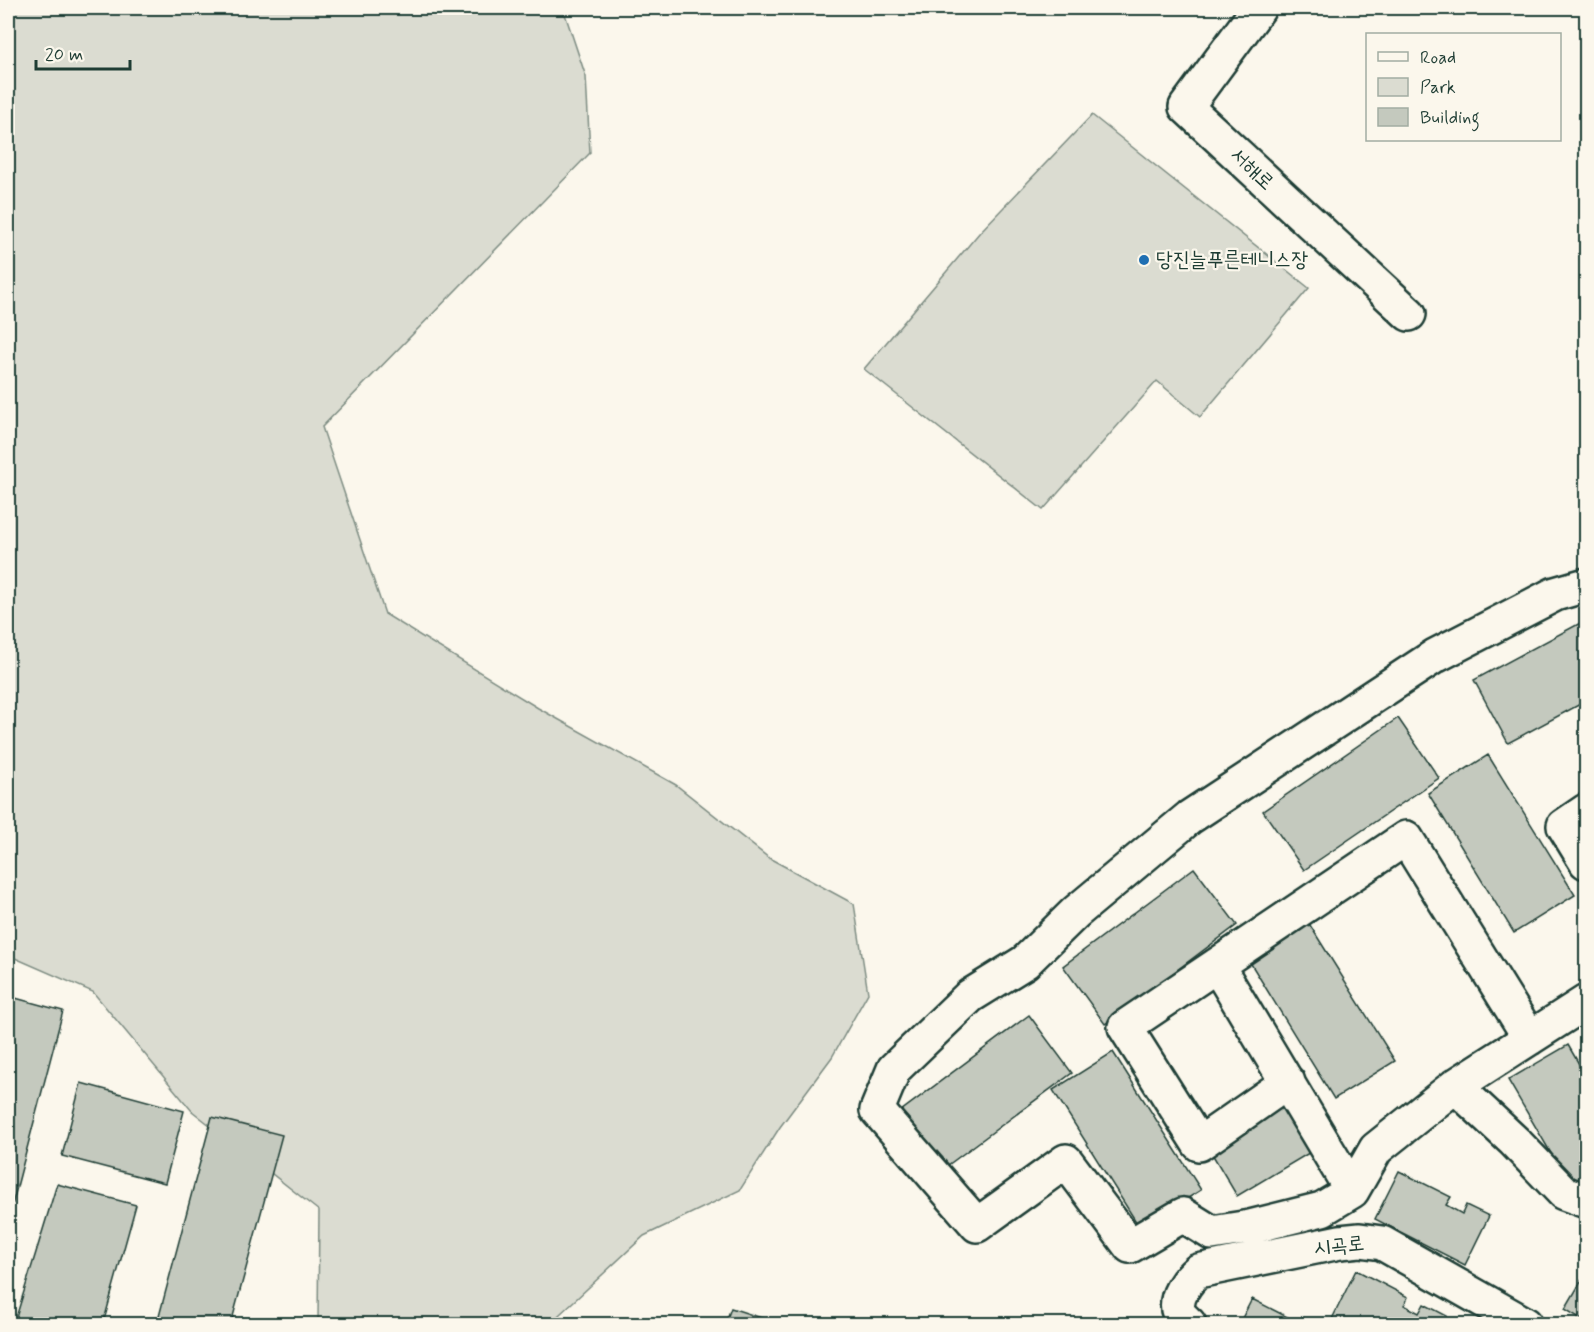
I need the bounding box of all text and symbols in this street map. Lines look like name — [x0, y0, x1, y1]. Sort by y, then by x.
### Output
scale bar — [36, 33, 130, 71]
legend — [1366, 33, 1561, 141]
text: 20 m — [45, 43, 83, 67]
text: Road — [1420, 46, 1456, 70]
text: Park — [1420, 76, 1456, 100]
text: Building — [1420, 106, 1480, 132]
street label: 서해로 — [1224, 141, 1280, 197]
place label: 당진늘푸른테니스장 — [1156, 246, 1308, 274]
marker: 당진늘푸른테니스장 — [1137, 253, 1151, 267]
street label: 시곡로 — [1312, 1229, 1366, 1263]

